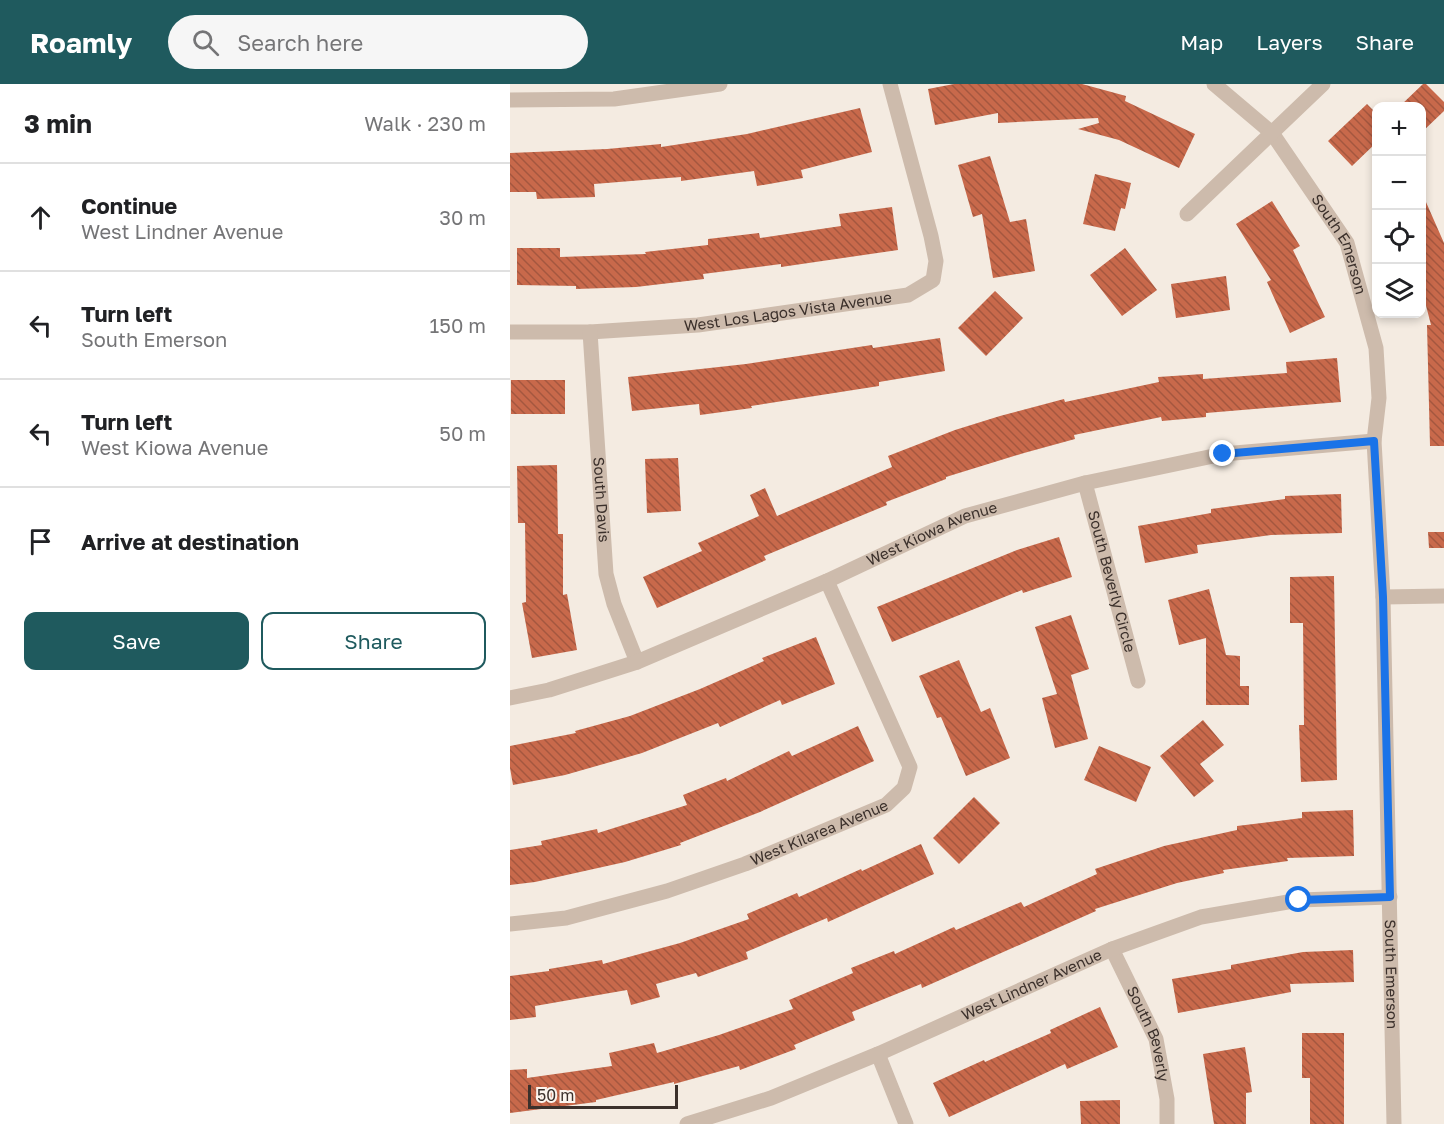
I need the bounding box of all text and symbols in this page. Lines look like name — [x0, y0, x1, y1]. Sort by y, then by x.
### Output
search box — [168, 15, 588, 69]
text: Roamly — [30, 26, 132, 59]
icon: search — [189, 26, 222, 59]
text: Search here — [237, 29, 363, 56]
text: Map — [1180, 29, 1223, 55]
text: Layers — [1256, 29, 1323, 55]
text: Share — [1356, 29, 1414, 55]
map controls — [1372, 102, 1426, 318]
button: + — [1372, 102, 1426, 156]
text: 3 min — [24, 108, 92, 139]
text: Walk · 230 m — [364, 111, 486, 135]
button: − — [1372, 156, 1426, 210]
street label: South Emerson — [1308, 190, 1371, 296]
text: Continue — [81, 192, 177, 219]
icon: ahead — [24, 201, 57, 234]
text: 30 m — [439, 205, 486, 229]
button: locate — [1372, 210, 1426, 264]
text: West Lindner Avenue — [81, 219, 283, 243]
button: layers — [1372, 264, 1426, 318]
street label: West Los Lagos Vista Avenue — [683, 287, 893, 334]
text: Turn left — [81, 300, 172, 327]
icon: left — [24, 309, 57, 342]
text: 150 m — [430, 313, 486, 337]
text: South Emerson — [81, 327, 227, 351]
text: Turn left — [81, 408, 172, 435]
icon: left — [24, 417, 57, 450]
text: 50 m — [439, 421, 486, 445]
text: West Kiowa Avenue — [81, 435, 268, 459]
route end — [1209, 440, 1235, 466]
street label: South Davis — [590, 456, 614, 543]
street label: West Kiowa Avenue — [863, 498, 999, 569]
street label: South Beverly Circle — [1085, 508, 1140, 654]
icon: arrive — [24, 525, 57, 558]
text: Arrive at destination — [81, 528, 299, 555]
button: Save — [24, 612, 249, 670]
button: Share — [261, 612, 486, 670]
street label: West Kilarea Avenue — [747, 795, 891, 869]
route start — [1285, 886, 1311, 912]
street label: South Emerson — [1382, 919, 1402, 1029]
street label: West Lindner Avenue — [958, 945, 1104, 1023]
street label: South Beverly — [1124, 983, 1174, 1084]
scale bar — [528, 1082, 678, 1110]
text: 50 m — [537, 1085, 574, 1105]

